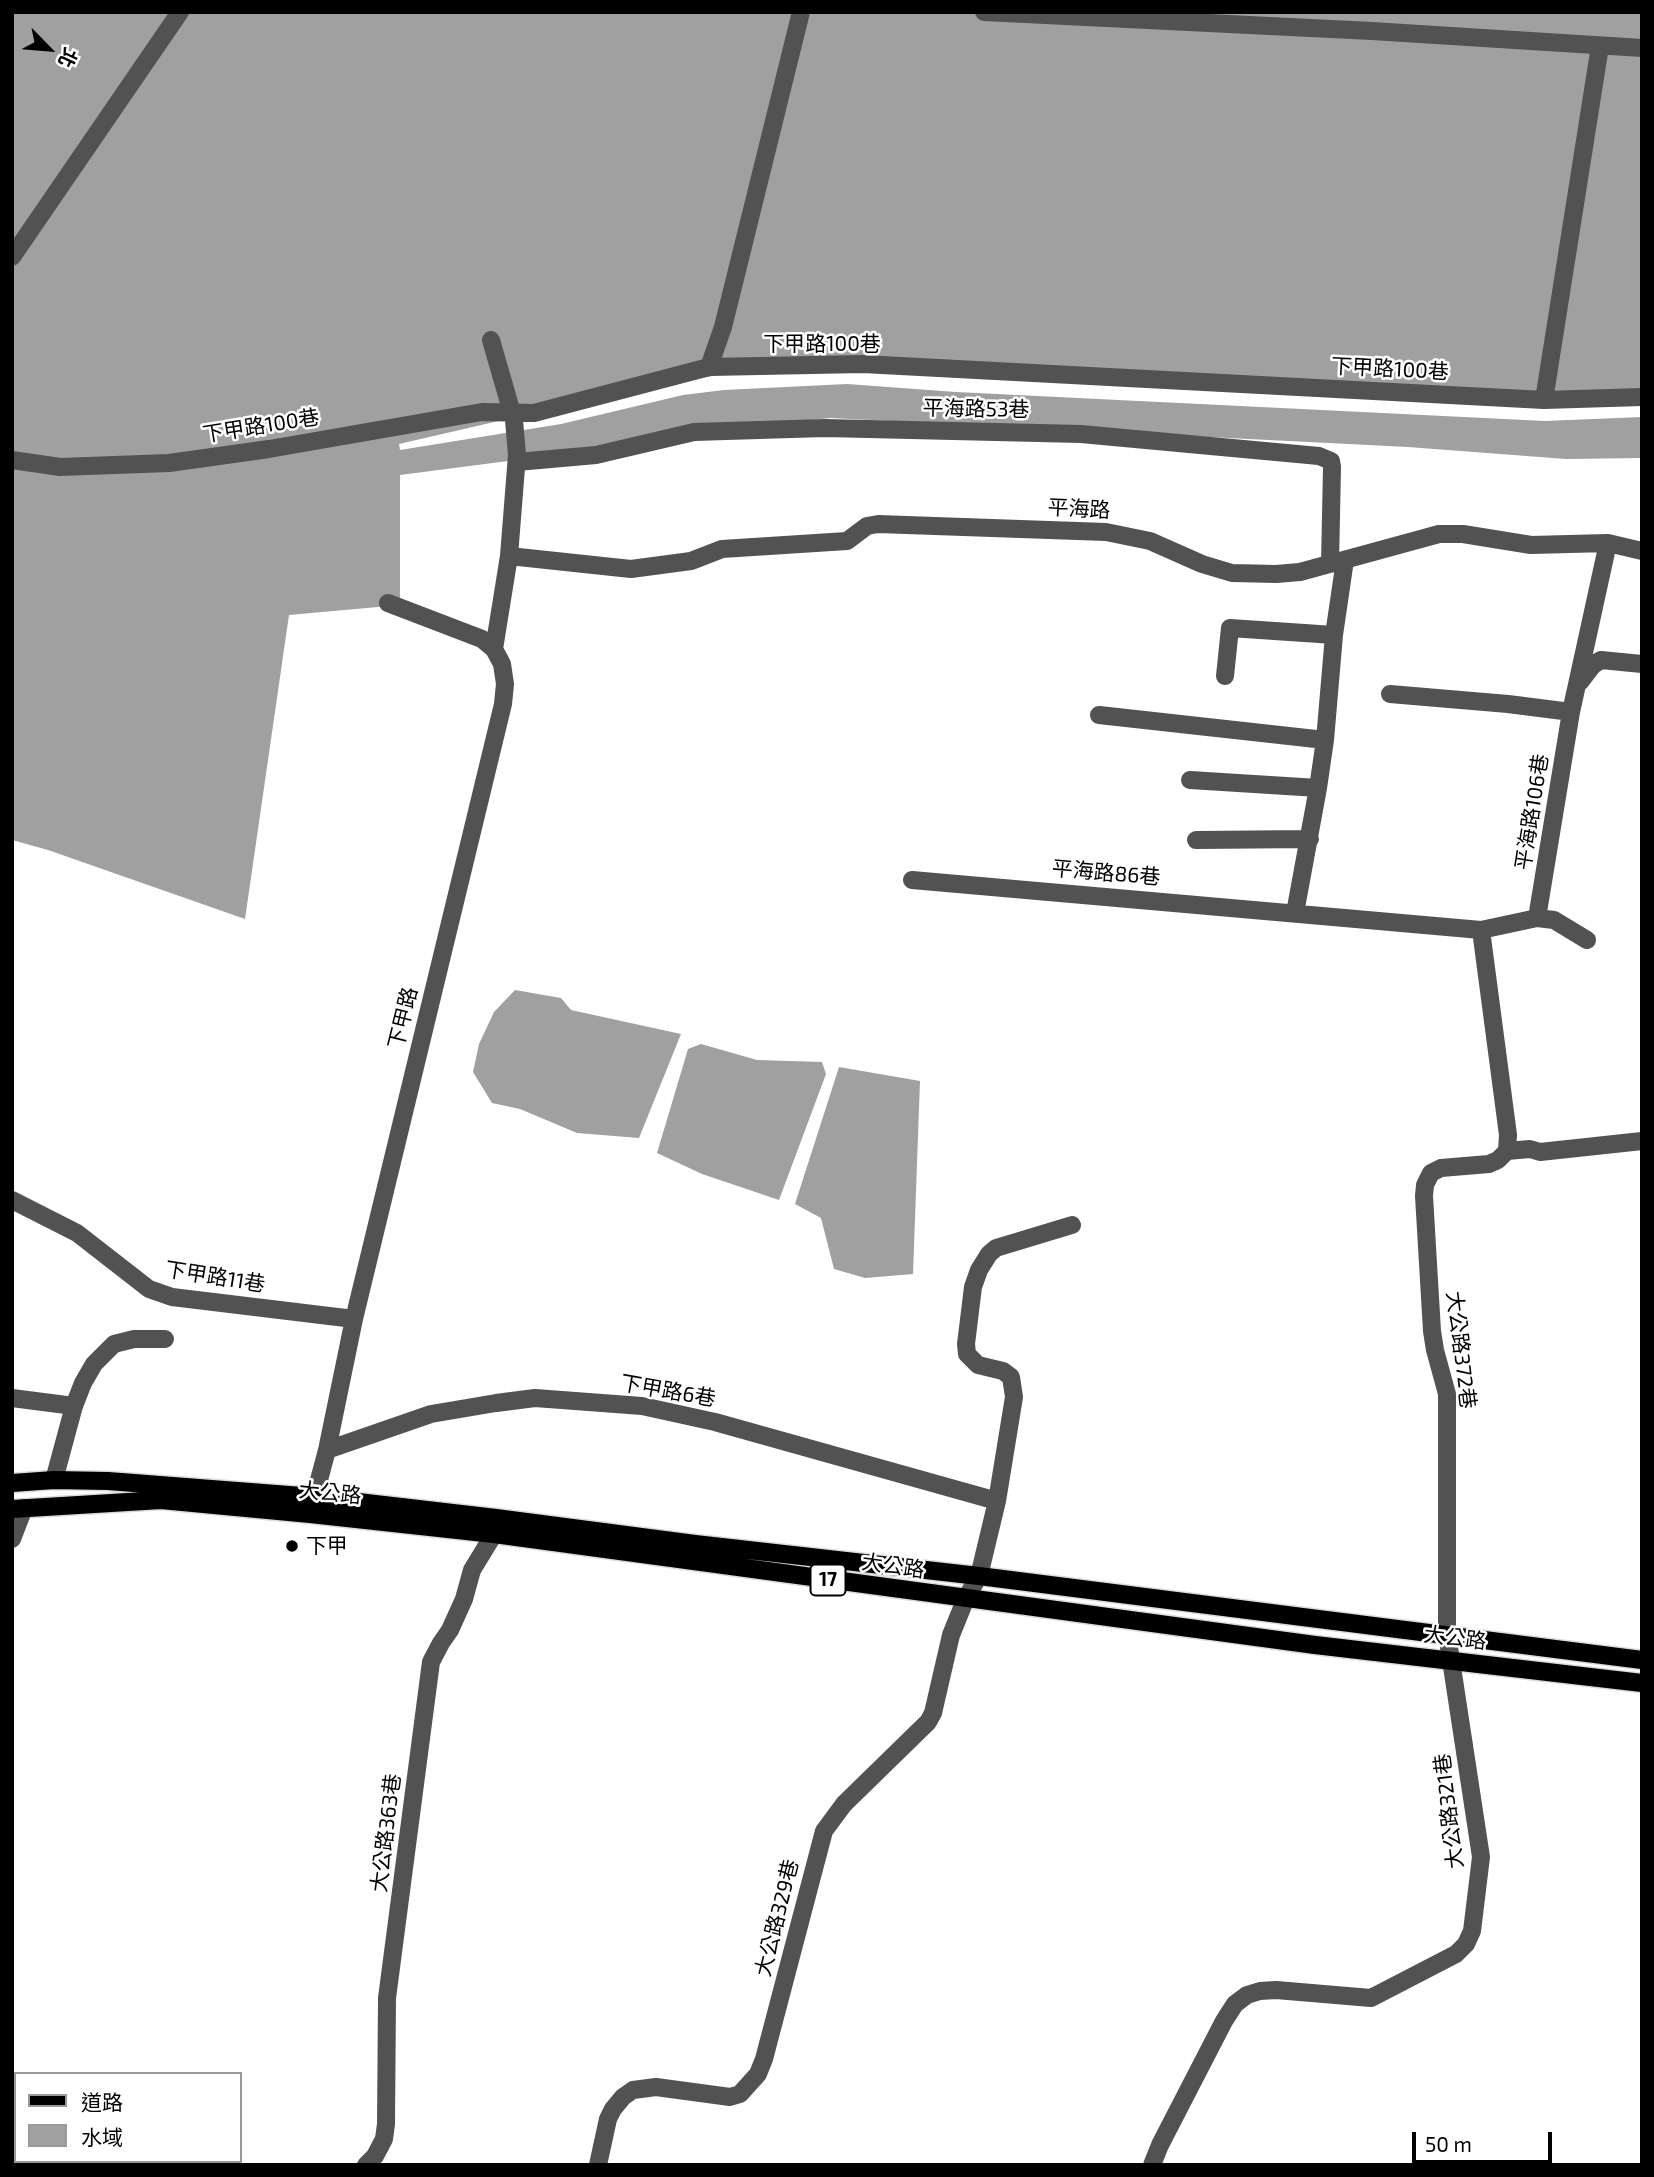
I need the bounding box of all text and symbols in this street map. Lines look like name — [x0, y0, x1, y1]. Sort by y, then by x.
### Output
north arrow — [14, 14, 84, 84]
text: 北 — [54, 45, 83, 72]
street label: 下甲路100巷 — [763, 331, 881, 357]
street label: 下甲路100巷 — [1331, 353, 1449, 385]
street label: 平海路53巷 — [922, 395, 1030, 423]
street label: 下甲路100巷 — [201, 404, 321, 448]
street label: 平海路 — [1047, 495, 1111, 523]
street label: 平海路106巷 — [1510, 752, 1554, 872]
street label: 平海路86巷 — [1051, 856, 1161, 890]
street label: 下甲路 — [383, 984, 423, 1052]
street label: 下甲路11巷 — [163, 1257, 267, 1297]
street label: 大公路372巷 — [1441, 1290, 1481, 1410]
street label: 下甲路6巷 — [619, 1370, 717, 1412]
street label: 大公路 — [297, 1477, 363, 1509]
place label: 下甲 — [306, 1533, 348, 1559]
marker: 下甲 — [284, 1538, 300, 1554]
street label: 大公路 — [860, 1549, 926, 1583]
road number: 17 — [810, 1564, 846, 1596]
street label: 大公路 — [1422, 1622, 1488, 1654]
street label: 大公路321巷 — [1429, 1752, 1469, 1870]
street label: 大公路363巷 — [366, 1772, 406, 1894]
street label: 大公路329巷 — [750, 1857, 804, 1979]
legend — [14, 2072, 242, 2163]
text: 道路 — [81, 2089, 123, 2114]
scale bar — [1416, 2118, 1556, 2162]
text: 水域 — [81, 2124, 123, 2149]
text: 50 m — [1425, 2131, 1472, 2156]

